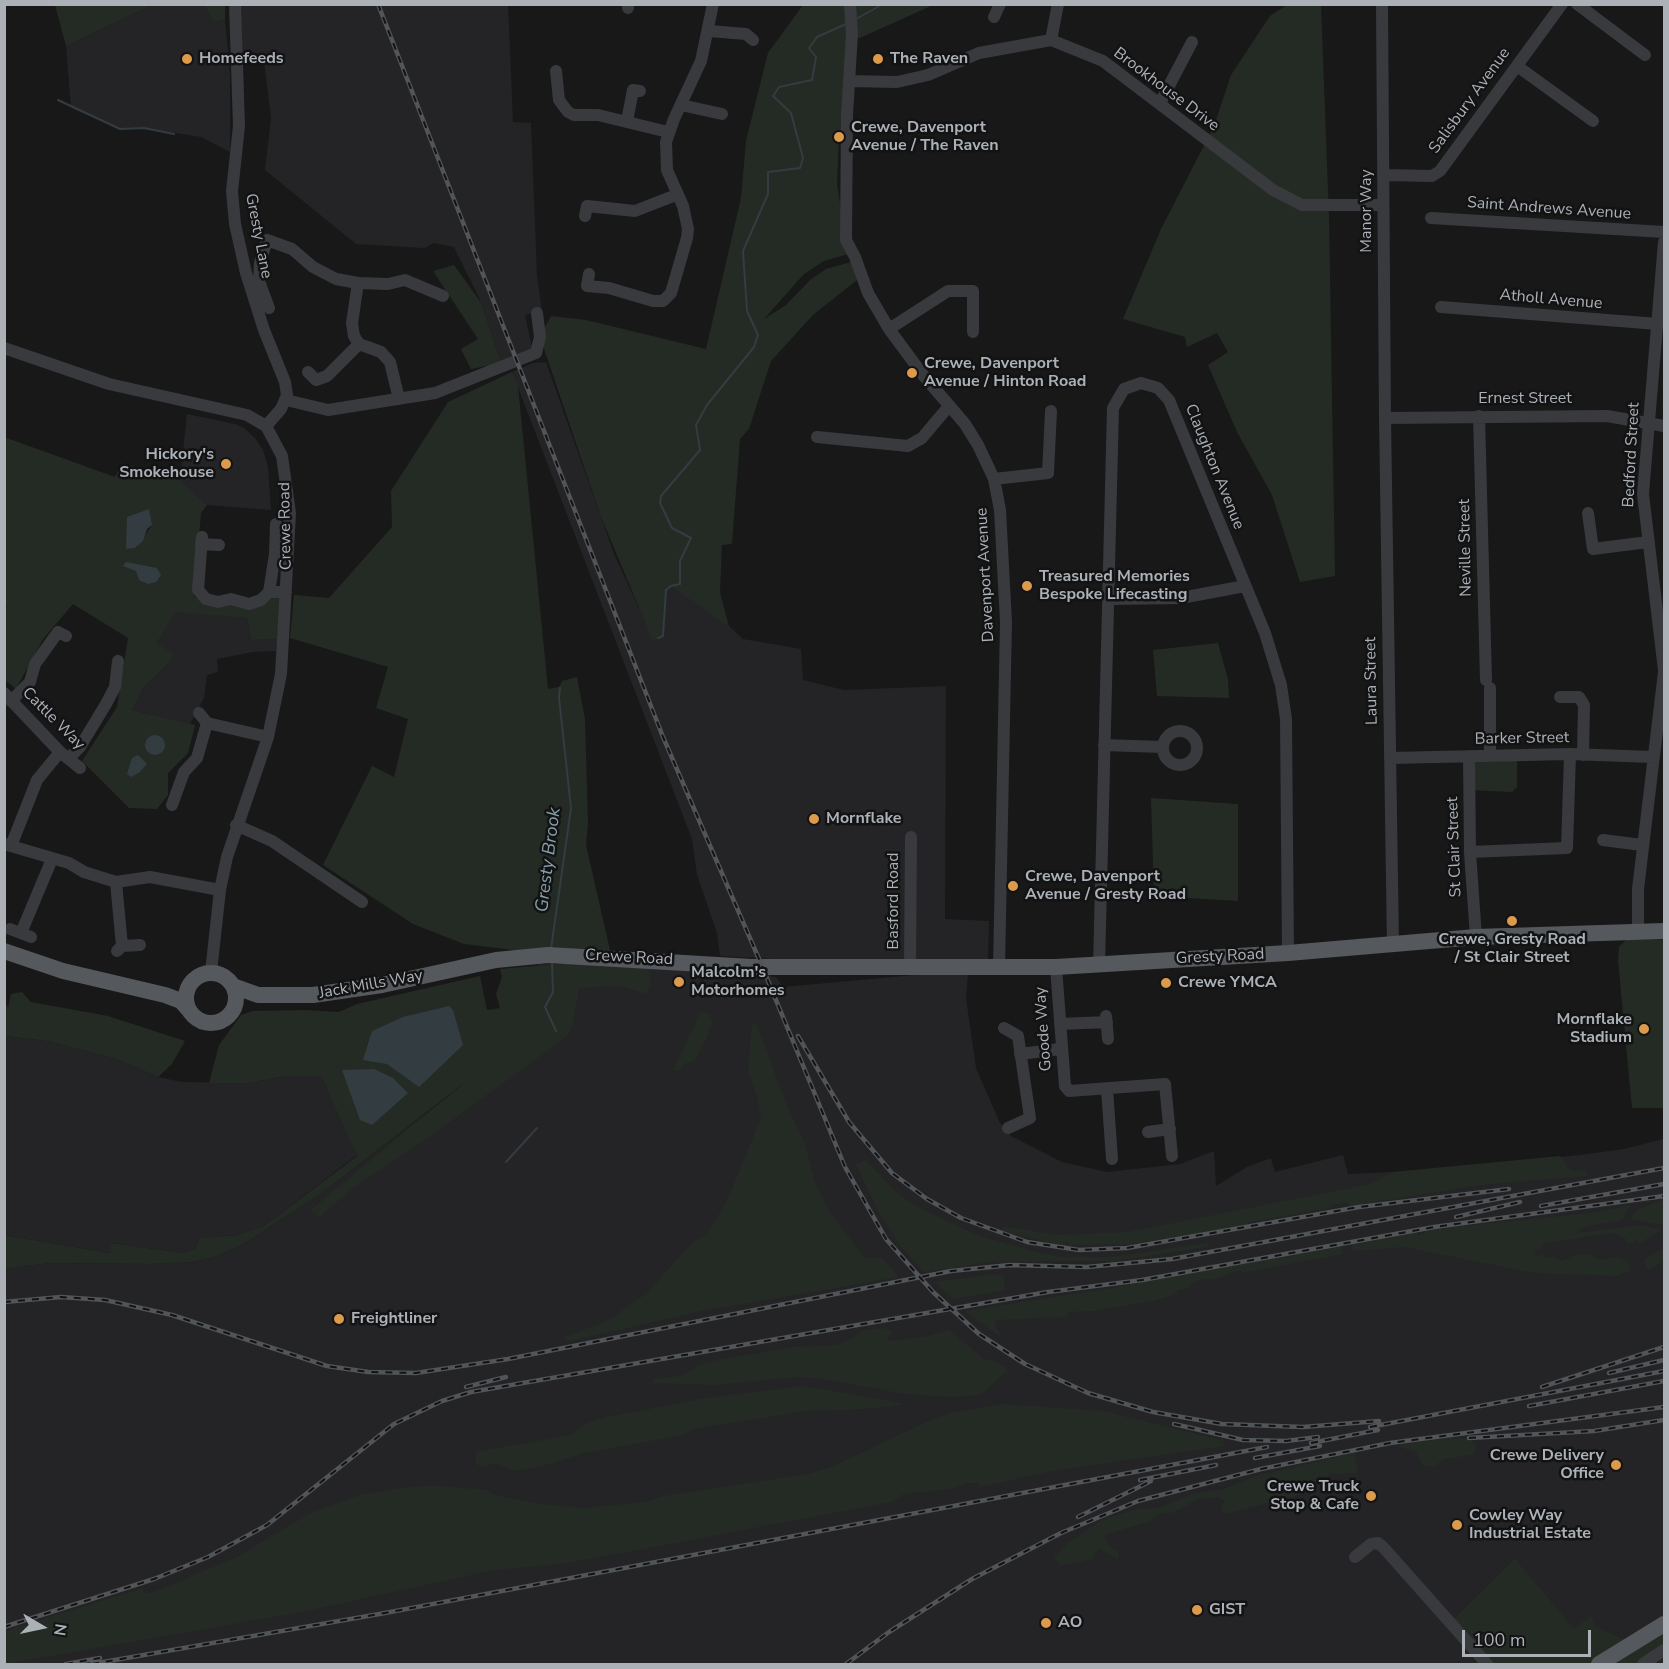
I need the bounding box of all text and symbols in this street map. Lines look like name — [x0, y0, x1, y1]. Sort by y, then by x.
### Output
street label: Brookhouse Drive — [1109, 44, 1223, 136]
street label: Salisbury Avenue — [1425, 44, 1515, 158]
place label: Homefeeds — [199, 49, 284, 69]
place label: The Raven — [890, 49, 968, 69]
marker: Homefeeds — [180, 52, 194, 66]
marker: The Raven — [871, 52, 885, 66]
place label: Crewe, Davenport Avenue / The Raven — [851, 118, 999, 156]
marker: Crewe, Davenport Avenue / The Raven — [832, 130, 846, 144]
street label: Manor Way — [1357, 169, 1377, 253]
street label: Gresty Lane — [240, 192, 276, 280]
street label: Saint Andrews Avenue — [1466, 194, 1632, 224]
street label: Atholl Avenue — [1499, 286, 1603, 314]
place label: Crewe, Davenport Avenue / Hinton Road — [924, 354, 1086, 392]
marker: Crewe, Davenport Avenue / Hinton Road — [905, 366, 919, 380]
street label: Ernest Street — [1478, 389, 1572, 409]
street label: Claughton Avenue — [1180, 402, 1248, 532]
street label: Bedford Street — [1620, 402, 1644, 508]
place label: Hickory's Smokehouse — [119, 445, 214, 483]
marker: Hickory's Smokehouse — [219, 457, 233, 471]
street label: Crewe Road — [276, 482, 296, 570]
street label: Neville Street — [1456, 499, 1476, 597]
street label: Davenport Avenue — [973, 507, 999, 643]
place label: Treasured Memories Bespoke Lifecasting — [1039, 567, 1190, 605]
marker: Treasured Memories Bespoke Lifecasting — [1020, 579, 1034, 593]
street label: Laura Street — [1362, 637, 1382, 725]
street label: Cattle Way — [18, 684, 88, 754]
street label: Barker Street — [1474, 729, 1570, 749]
street label: St Clair Street — [1444, 796, 1466, 898]
water label: Gresty Brook — [532, 806, 566, 914]
place label: Mornflake — [826, 809, 902, 829]
marker: Mornflake — [807, 812, 821, 826]
street label: Basford Road — [884, 852, 904, 950]
place label: Crewe, Davenport Avenue / Gresty Road — [1025, 867, 1186, 905]
marker: Crewe, Davenport Avenue / Gresty Road — [1006, 879, 1020, 893]
marker: Crewe, Gresty Road / St Clair Street — [1505, 914, 1519, 928]
place label: Crewe, Gresty Road / St Clair Street — [1438, 930, 1586, 968]
street label: Gresty Road — [1175, 945, 1265, 969]
street label: Crewe Road — [585, 946, 673, 970]
place label: Malcolm's Motorhomes — [691, 963, 785, 1001]
street label: Jack Mills Way — [318, 966, 424, 1004]
place label: Crewe YMCA — [1178, 973, 1277, 993]
marker: Malcolm's Motorhomes — [672, 975, 686, 989]
marker: Crewe YMCA — [1159, 976, 1173, 990]
street label: Goode Way — [1031, 986, 1057, 1072]
place label: Mornflake Stadium — [1556, 1010, 1632, 1048]
marker: Mornflake Stadium — [1637, 1022, 1651, 1036]
place label: Freightliner — [351, 1309, 437, 1329]
marker: Freightliner — [332, 1312, 346, 1326]
place label: Crewe Delivery Office — [1490, 1446, 1604, 1484]
marker: Crewe Delivery Office — [1609, 1458, 1623, 1472]
place label: Crewe Truck Stop & Cafe — [1267, 1477, 1359, 1515]
marker: Crewe Truck Stop & Cafe — [1364, 1489, 1378, 1503]
place label: Cowley Way Industrial Estate — [1469, 1506, 1591, 1544]
marker: Cowley Way Industrial Estate — [1450, 1518, 1464, 1532]
north arrow — [12, 1597, 72, 1657]
place label: GIST — [1209, 1600, 1245, 1620]
marker: GIST — [1190, 1603, 1204, 1617]
place label: AO — [1058, 1613, 1082, 1633]
marker: AO — [1039, 1616, 1053, 1630]
scale bar — [1465, 1618, 1594, 1656]
text: N — [48, 1622, 72, 1637]
text: 100 m — [1473, 1628, 1525, 1652]

